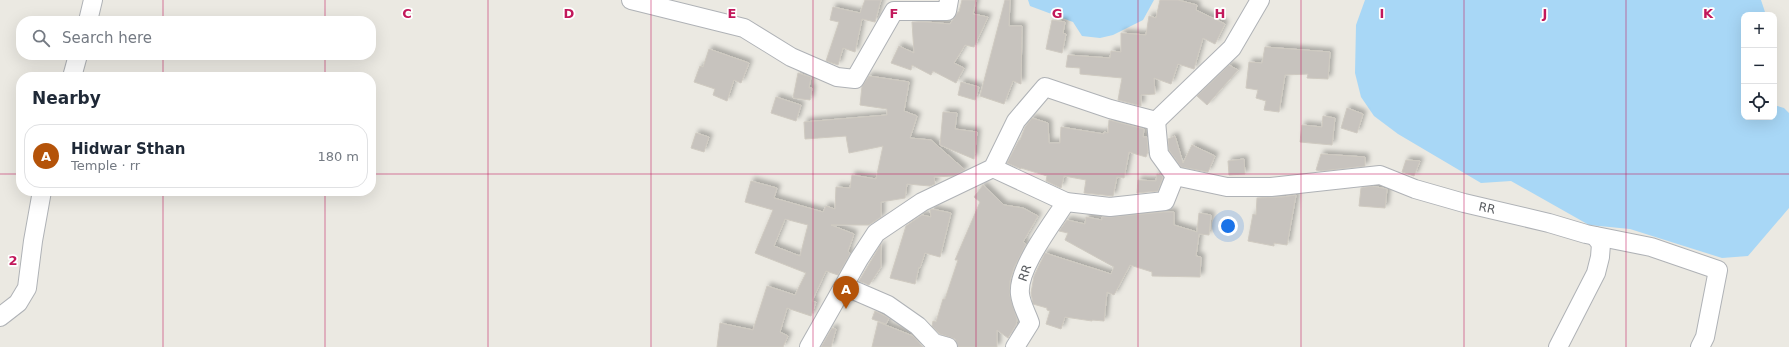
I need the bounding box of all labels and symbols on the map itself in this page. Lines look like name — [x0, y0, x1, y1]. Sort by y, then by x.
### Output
text: C — [402, 6, 412, 21]
text: D — [564, 6, 575, 21]
text: E — [728, 6, 736, 21]
text: F — [890, 6, 898, 21]
text: G — [1052, 6, 1062, 21]
text: H — [1215, 6, 1225, 21]
text: I — [1380, 6, 1384, 21]
text: J — [1542, 6, 1547, 21]
text: K — [1703, 6, 1714, 21]
street label: RR — [1477, 199, 1497, 217]
your location — [1218, 216, 1238, 236]
text: 2 — [8, 253, 18, 268]
street label: RR — [1016, 263, 1034, 283]
pin: A — [833, 276, 859, 309]

